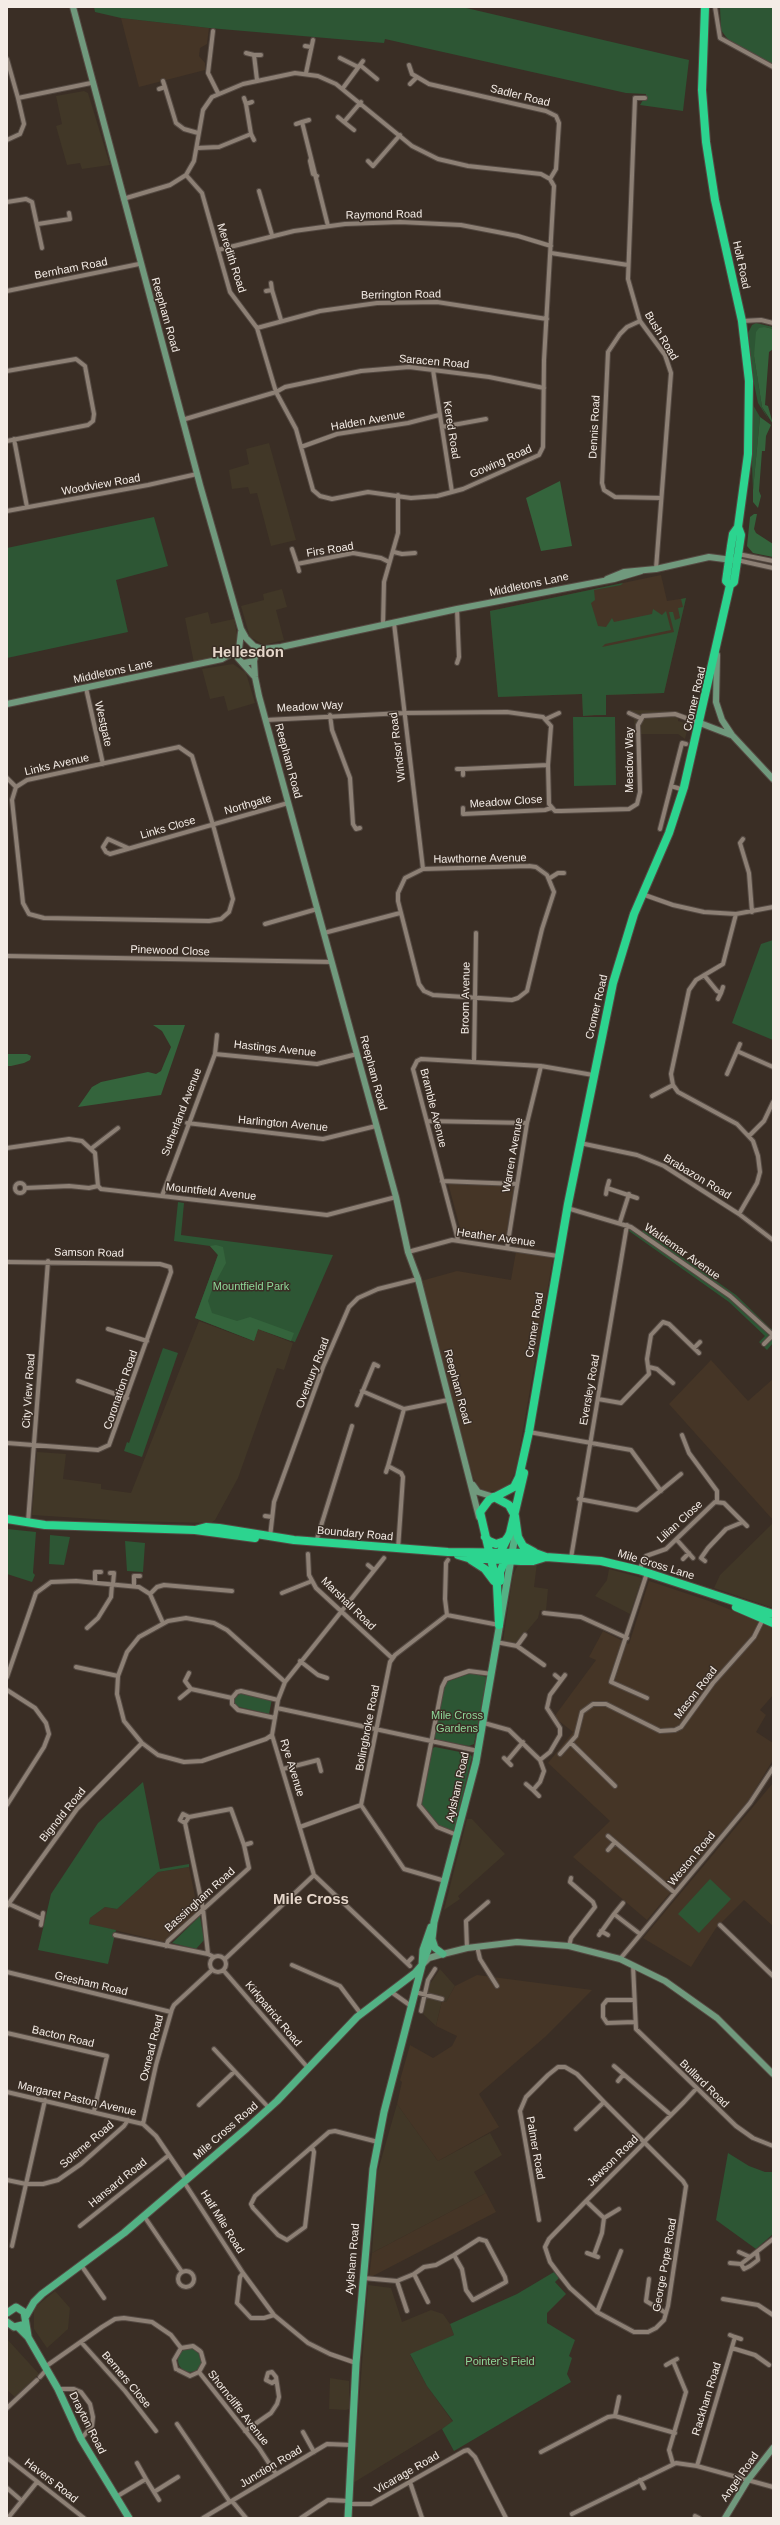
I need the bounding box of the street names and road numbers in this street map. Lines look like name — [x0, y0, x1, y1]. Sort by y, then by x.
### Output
street label: Sadler Road — [489, 82, 551, 110]
street label: Raymond Road — [346, 208, 422, 222]
street label: Meredith Road — [214, 222, 248, 294]
street label: Holt Road — [729, 240, 753, 290]
street label: Bernham Road — [33, 255, 109, 283]
street label: Reepham Road — [148, 276, 182, 354]
street label: Berrington Road — [361, 288, 441, 302]
street label: Bush Road — [641, 309, 681, 363]
street label: Saracen Road — [398, 352, 470, 372]
street label: Dennis Road — [587, 395, 603, 459]
street label: Kered Road — [440, 400, 462, 460]
street label: Halden Avenue — [330, 408, 406, 434]
street label: Gowing Road — [468, 442, 534, 482]
street label: Woodview Road — [61, 472, 141, 498]
street label: Firs Road — [305, 540, 355, 560]
street label: Middletons Lane — [488, 570, 570, 600]
street label: Middletons Lane — [72, 657, 154, 687]
street label: Cromer Road — [681, 665, 709, 733]
street label: Meadow Way — [277, 699, 343, 715]
street label: Westgate — [91, 700, 115, 748]
street label: Windsor Road — [387, 712, 409, 782]
street label: Reepham Road — [272, 722, 304, 800]
street label: Meadow Way — [623, 727, 637, 793]
street label: Links Avenue — [23, 751, 91, 779]
street label: Northgate — [223, 792, 273, 818]
street label: Meadow Close — [469, 793, 543, 811]
street label: Links Close — [139, 814, 197, 842]
street label: Hawthorne Avenue — [433, 852, 527, 866]
street label: Pinewood Close — [130, 943, 210, 959]
street label: Broom Avenue — [459, 962, 473, 1034]
street label: Cromer Road — [583, 973, 611, 1041]
street label: Reepham Road — [357, 1034, 389, 1112]
street label: Hastings Avenue — [233, 1038, 317, 1060]
street label: Sutherland Avenue — [159, 1066, 205, 1158]
street label: Bramble Avenue — [417, 1067, 449, 1149]
street label: Harlington Avenue — [237, 1113, 329, 1135]
street label: Warren Avenue — [500, 1117, 526, 1193]
street label: Brabazon Road — [661, 1152, 733, 1202]
street label: Mountfield Avenue — [165, 1181, 257, 1203]
street label: Waldemar Avenue — [641, 1221, 723, 1283]
street label: Heather Avenue — [456, 1226, 536, 1250]
street label: Samson Road — [54, 1246, 124, 1260]
street label: Cromer Road — [523, 1291, 547, 1359]
street label: Overbury Road — [293, 1336, 333, 1410]
street label: Reepham Road — [441, 1348, 473, 1426]
street label: Coronation Road — [101, 1349, 141, 1431]
street label: City View Road — [20, 1353, 38, 1429]
street label: Eversley Road — [577, 1354, 603, 1426]
street label: Lilian Close — [654, 1498, 706, 1546]
street label: Boundary Road — [316, 1524, 394, 1544]
street label: Mile Cross Lane — [616, 1547, 696, 1583]
street label: Marshall Road — [318, 1575, 378, 1633]
street label: Mason Road — [672, 1664, 720, 1722]
street label: Bolingbroke Road — [353, 1684, 383, 1772]
street label: Rye Avenue — [277, 1738, 307, 1798]
street label: Aylsham Road — [444, 1751, 472, 1823]
street label: Bignold Road — [37, 1785, 89, 1845]
street label: Weston Road — [666, 1829, 718, 1889]
street label: Bassingham Road — [162, 1865, 238, 1935]
street label: Gresham Road — [53, 1969, 129, 1999]
street label: Kirkpatrick Road — [242, 1979, 304, 2049]
street label: Oxnead Road — [137, 2013, 167, 2083]
street label: Bacton Road — [31, 2023, 95, 2051]
street label: Bullard Road — [677, 2057, 731, 2111]
street label: Margaret Paston Avenue — [16, 2079, 138, 2119]
street label: Mile Cross Road — [191, 2099, 261, 2163]
street label: Palmer Road — [523, 2115, 547, 2181]
street label: Soleme Road — [57, 2119, 117, 2171]
street label: Jewson Road — [585, 2133, 641, 2189]
street label: Hansard Road — [86, 2156, 150, 2210]
street label: Half Mile Road — [197, 2188, 247, 2256]
street label: George Pope Road — [650, 2217, 680, 2313]
street label: Aylsham Road — [343, 2223, 363, 2295]
street label: Berners Close — [99, 2349, 153, 2411]
street label: Rackham Road — [690, 2361, 724, 2437]
street label: Shorncliffe Avenue — [204, 2368, 272, 2448]
street label: Drayton Road — [66, 2390, 108, 2456]
street label: Junction Road — [237, 2443, 305, 2491]
street label: Vicarage Road — [372, 2449, 442, 2497]
street label: Angel Road — [718, 2450, 762, 2504]
street label: Havers Road — [22, 2456, 80, 2506]

